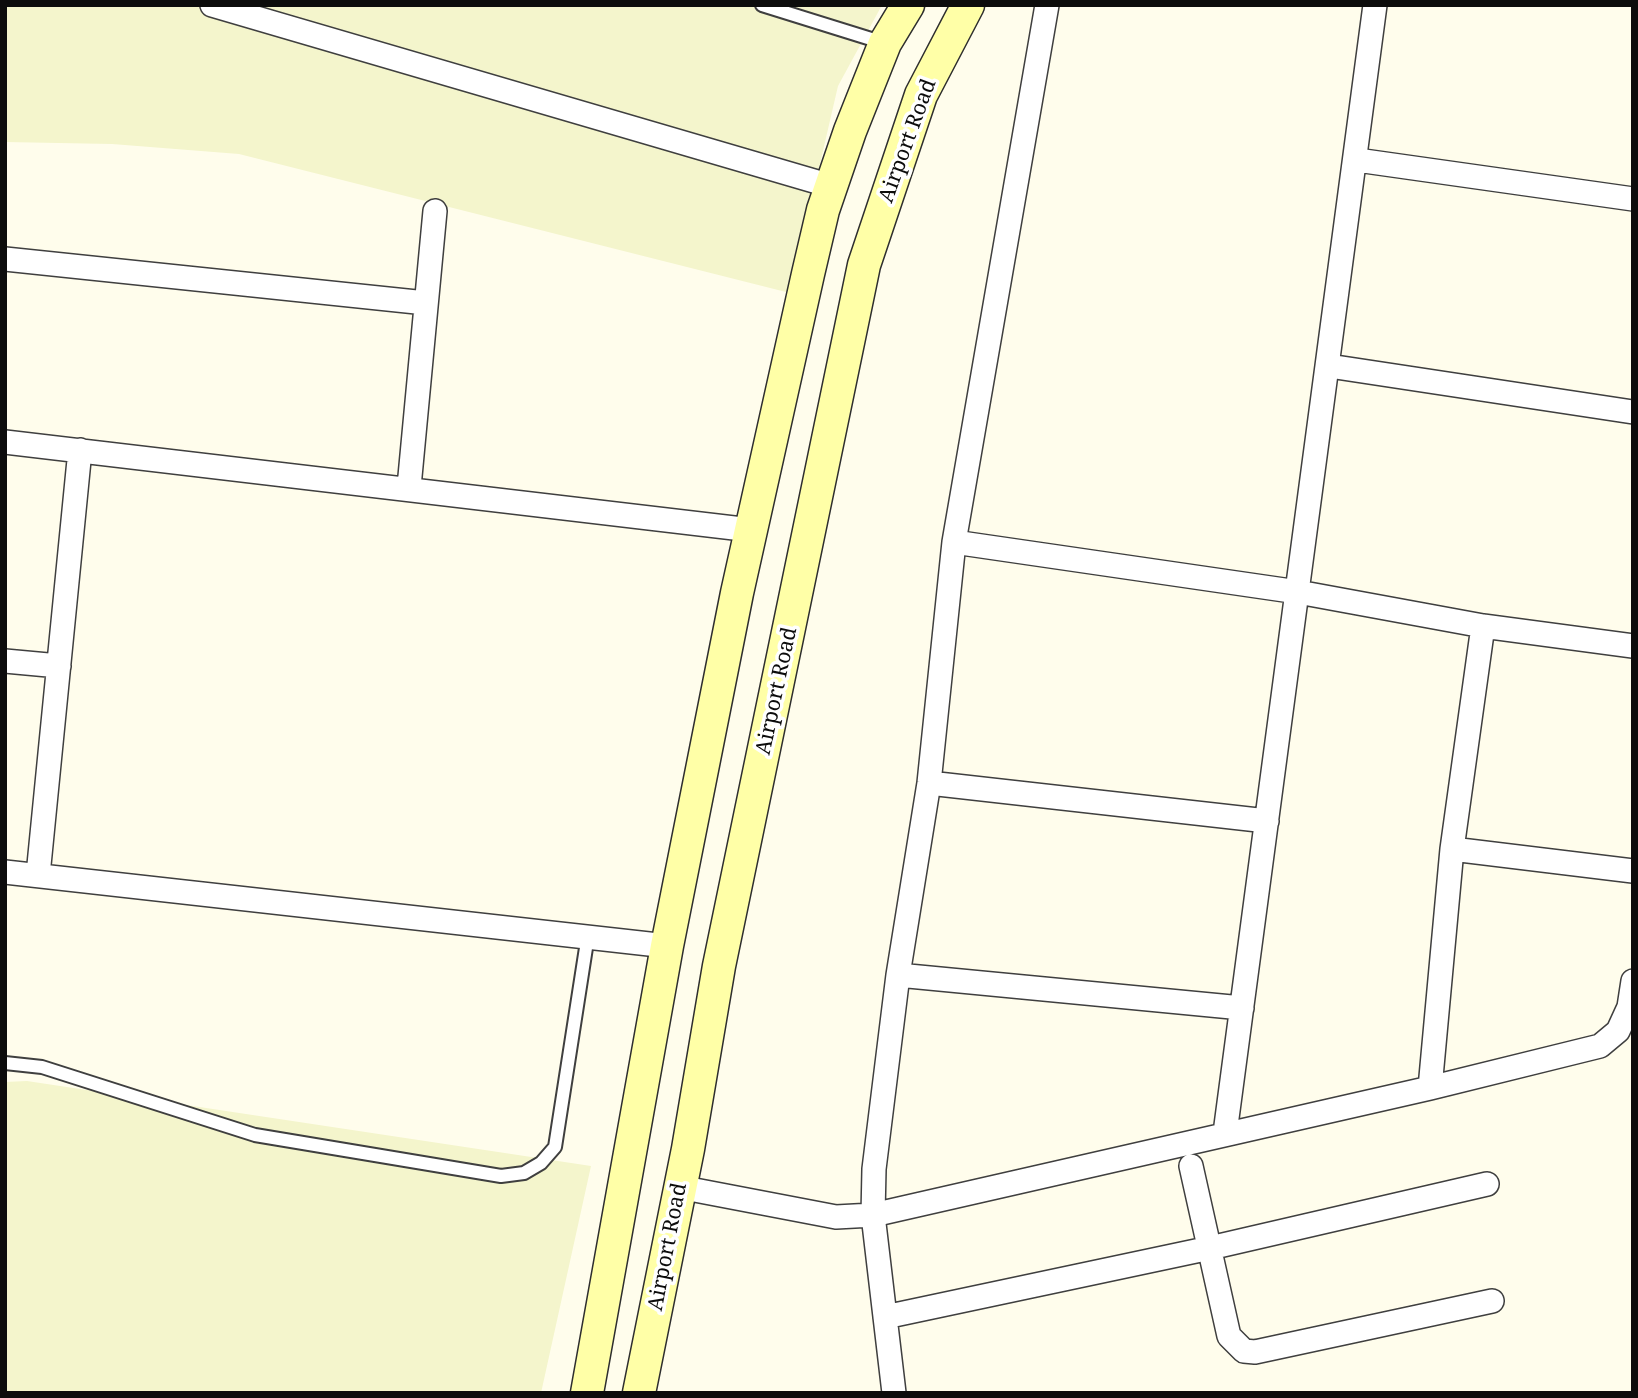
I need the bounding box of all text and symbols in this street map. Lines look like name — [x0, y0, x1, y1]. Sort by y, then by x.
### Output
street label: Airport Road — [874, 76, 942, 206]
street label: Airport Road — [751, 625, 803, 757]
street label: Airport Road — [643, 1181, 693, 1313]

